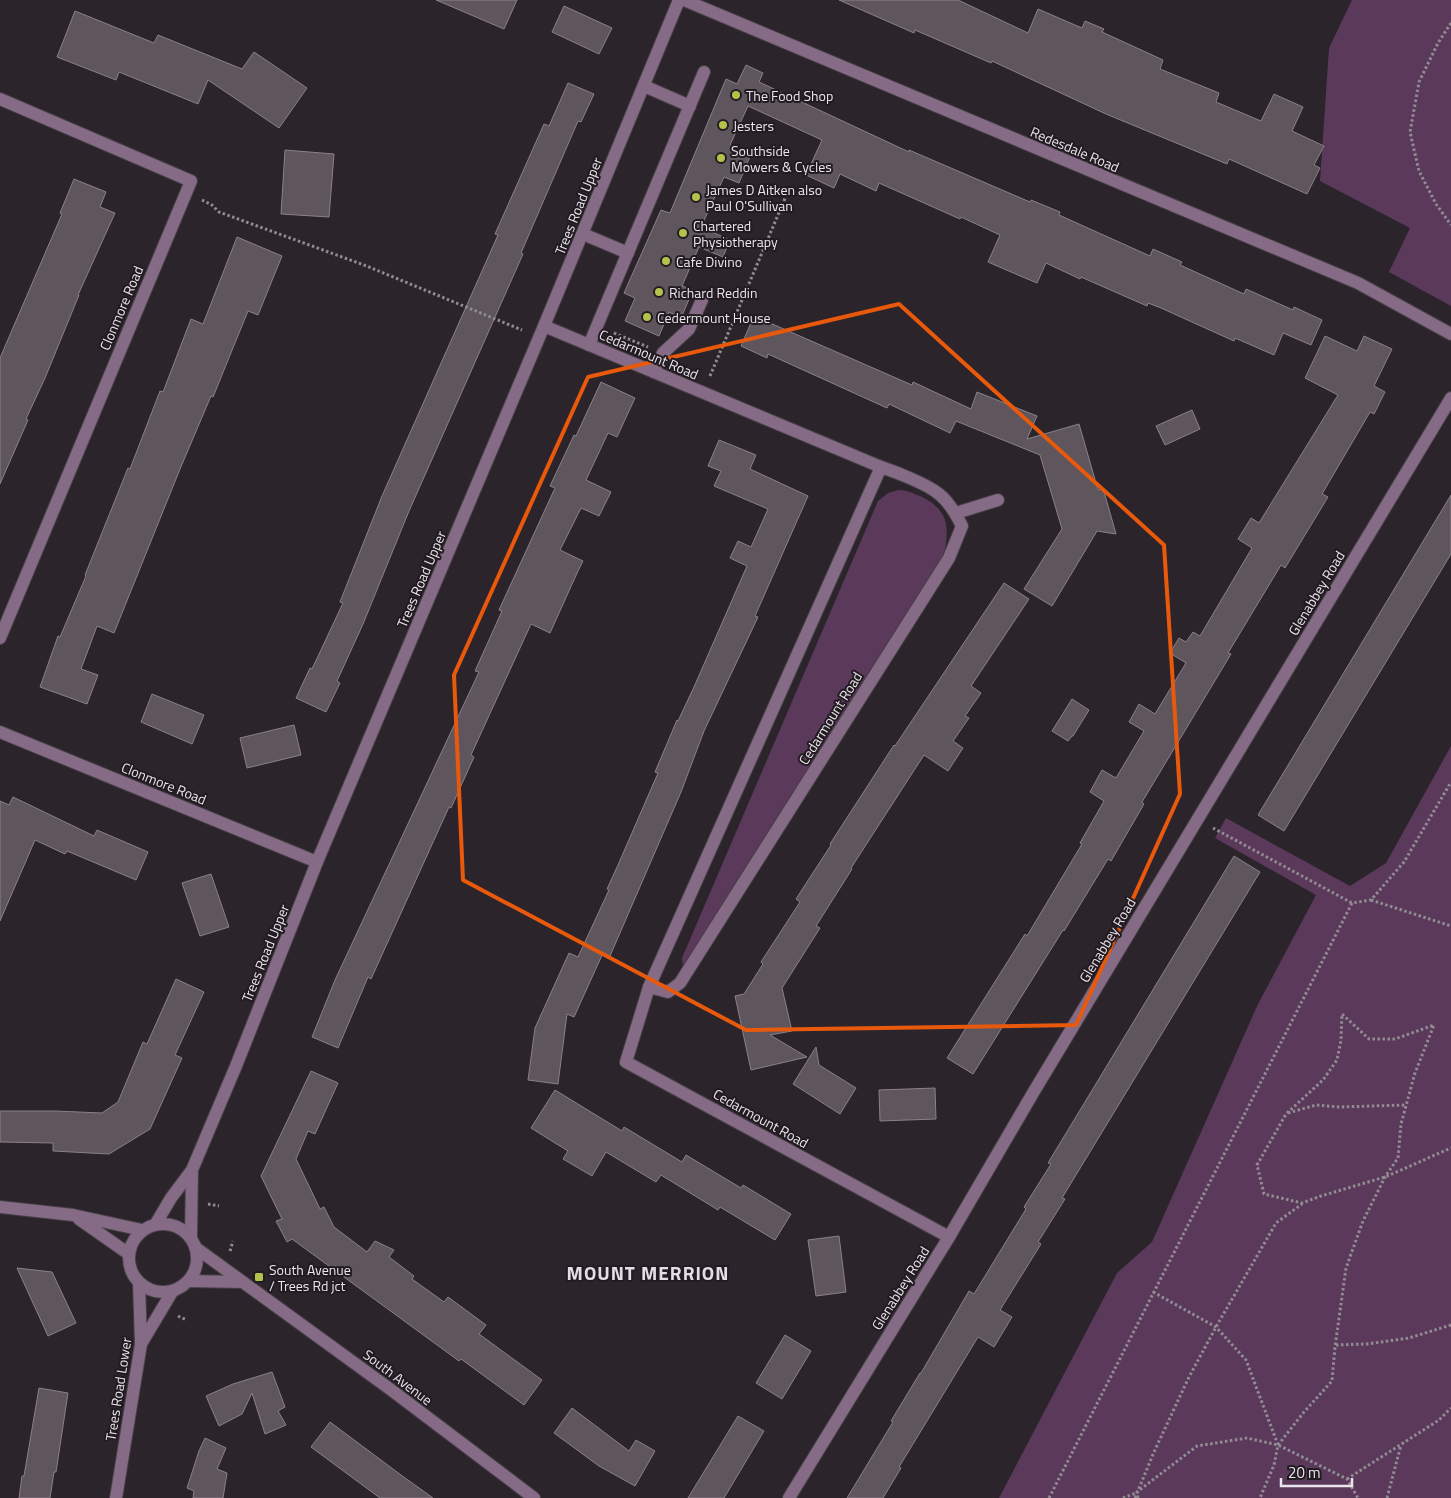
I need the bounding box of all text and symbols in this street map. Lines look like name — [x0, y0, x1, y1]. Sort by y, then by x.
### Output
place label: The Food Shop — [746, 85, 833, 106]
marker: The Food Shop — [730, 89, 742, 101]
place label: Jesters — [733, 115, 774, 136]
marker: Jesters — [717, 119, 729, 131]
street label: Redesdale Road — [1027, 121, 1123, 177]
place label: Southside Mowers & Cycles — [731, 140, 832, 177]
marker: Southside Mowers & Cycles — [715, 152, 727, 164]
street label: Trees Road Upper — [549, 154, 607, 258]
place label: James D Aitken also Paul O'Sullivan — [706, 179, 822, 216]
marker: James D Aitken also Paul O'Sullivan — [690, 191, 702, 203]
place label: Chartered Physiotherapy — [693, 215, 778, 252]
marker: Chartered Physiotherapy — [677, 227, 689, 239]
place label: Cafe Divino — [676, 251, 742, 272]
marker: Cafe Divino — [660, 255, 672, 267]
street label: Clonmore Road — [94, 262, 148, 354]
place label: Richard Reddin — [669, 282, 757, 303]
marker: Richard Reddin — [653, 286, 665, 298]
place label: Cedermount House — [657, 307, 771, 328]
marker: Cedermount House — [641, 311, 653, 323]
street label: Cedarmount Road — [596, 324, 702, 384]
street label: Trees Road Upper — [391, 527, 451, 631]
street label: Glenabbey Road — [1282, 547, 1350, 639]
street label: Cedarmount Road — [793, 667, 867, 769]
street label: Clonmore Road — [118, 756, 210, 810]
street label: Glenabbey Road — [1073, 894, 1141, 986]
street label: Trees Road Upper — [236, 901, 294, 1005]
street label: Cedarmount Road — [709, 1083, 813, 1153]
street label: Glenabbey Road — [866, 1242, 934, 1334]
district label: MOUNT MERRION — [567, 1258, 729, 1287]
place label: South Avenue / Trees Rd jct — [269, 1259, 351, 1296]
marker: South Avenue / Trees Rd jct — [253, 1271, 265, 1283]
street label: Trees Road Lower — [99, 1336, 137, 1442]
street label: South Avenue — [359, 1344, 437, 1410]
scale bar — [1281, 1456, 1352, 1488]
text: 20 m — [1288, 1461, 1321, 1484]

